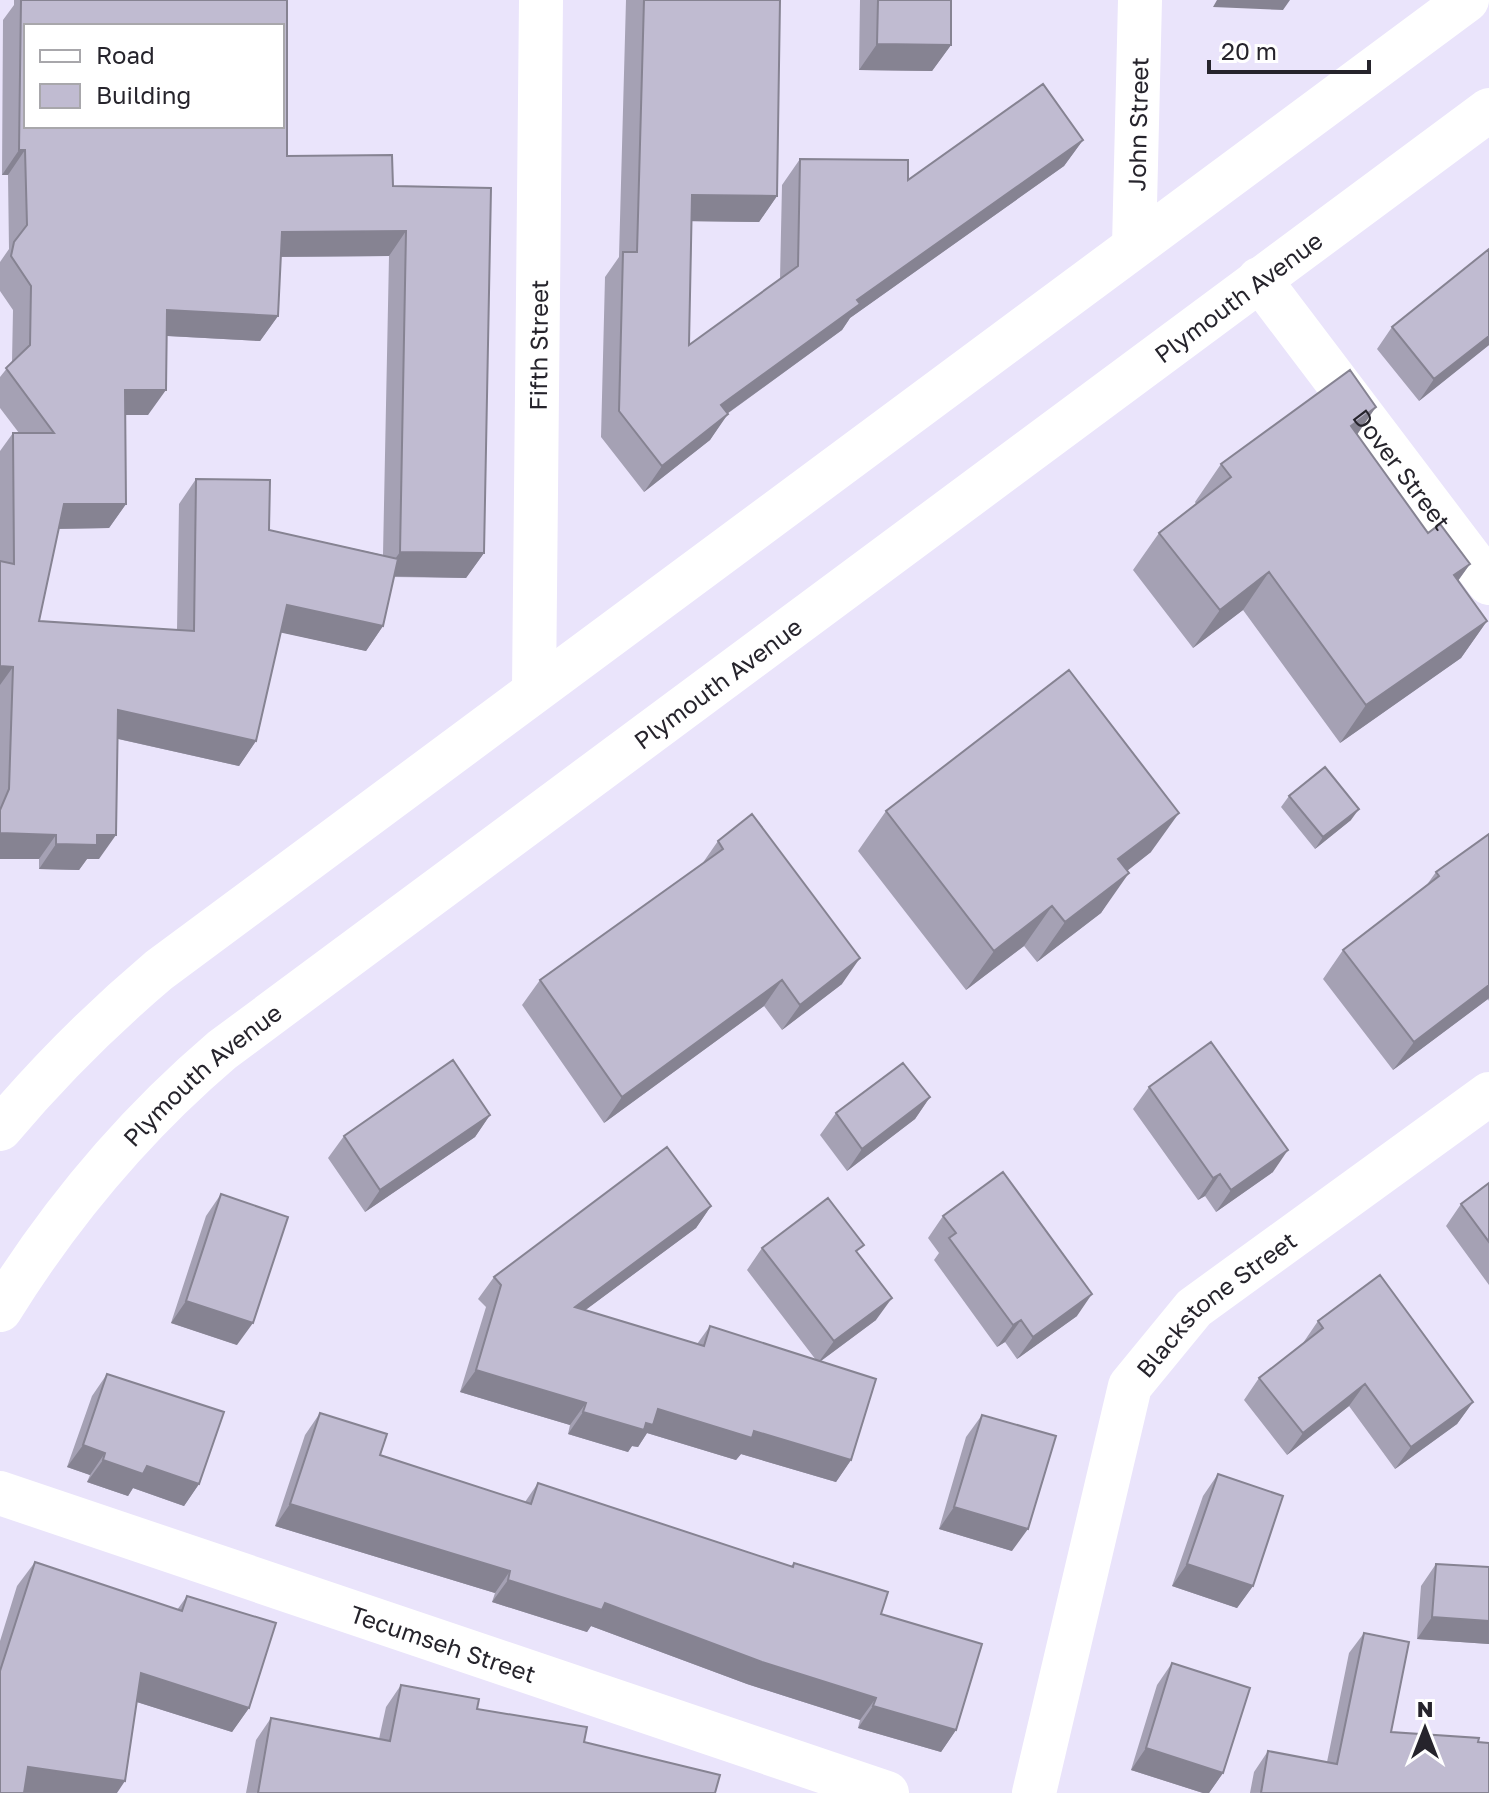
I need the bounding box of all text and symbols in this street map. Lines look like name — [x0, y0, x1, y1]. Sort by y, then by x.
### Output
legend — [24, 24, 284, 128]
scale bar — [1209, 24, 1369, 74]
text: 20 m — [1221, 36, 1277, 65]
text: Road — [96, 40, 155, 69]
street label: John Street — [1121, 57, 1153, 192]
text: Building — [96, 80, 191, 109]
street label: Plymouth Avenue — [1148, 225, 1327, 368]
street label: Fifth Street — [522, 279, 553, 411]
street label: Dover Street — [1348, 403, 1458, 535]
street label: Plymouth Avenue — [628, 611, 807, 754]
street label: Plymouth Avenue — [116, 997, 287, 1152]
street label: Blackstone Street — [1129, 1225, 1301, 1382]
street label: Tecumseh Street — [347, 1598, 540, 1688]
north arrow — [1385, 1689, 1465, 1769]
text: N — [1417, 1695, 1433, 1722]

